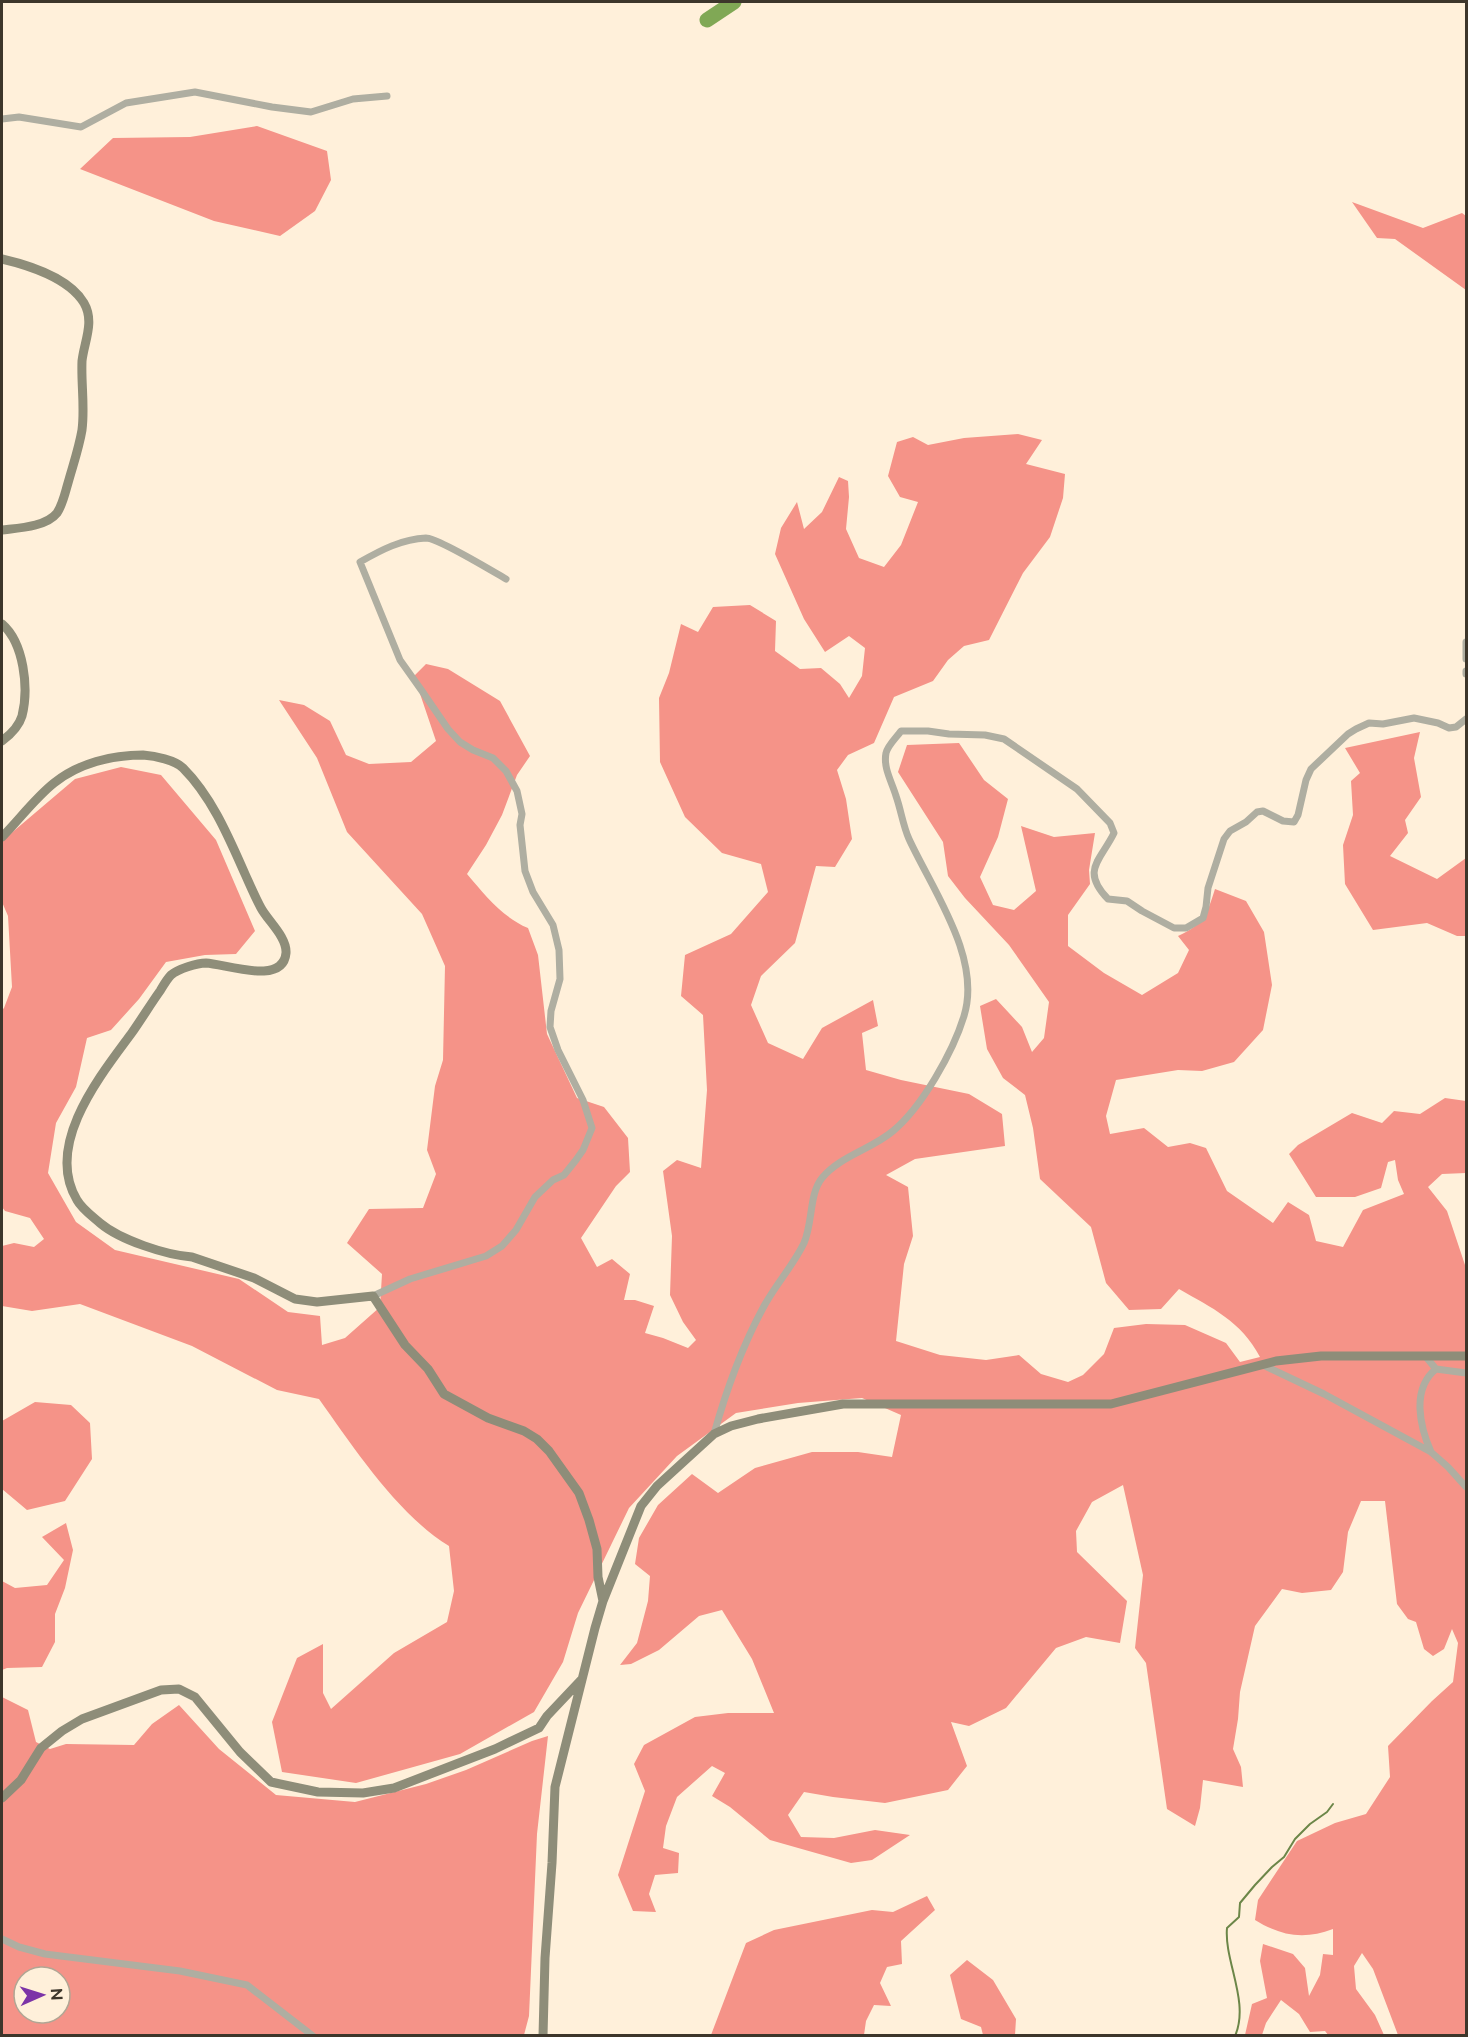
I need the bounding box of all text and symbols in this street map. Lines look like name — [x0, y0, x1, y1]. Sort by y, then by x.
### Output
north arrow — [12, 1965, 72, 2025]
text: N — [47, 1988, 66, 2001]

